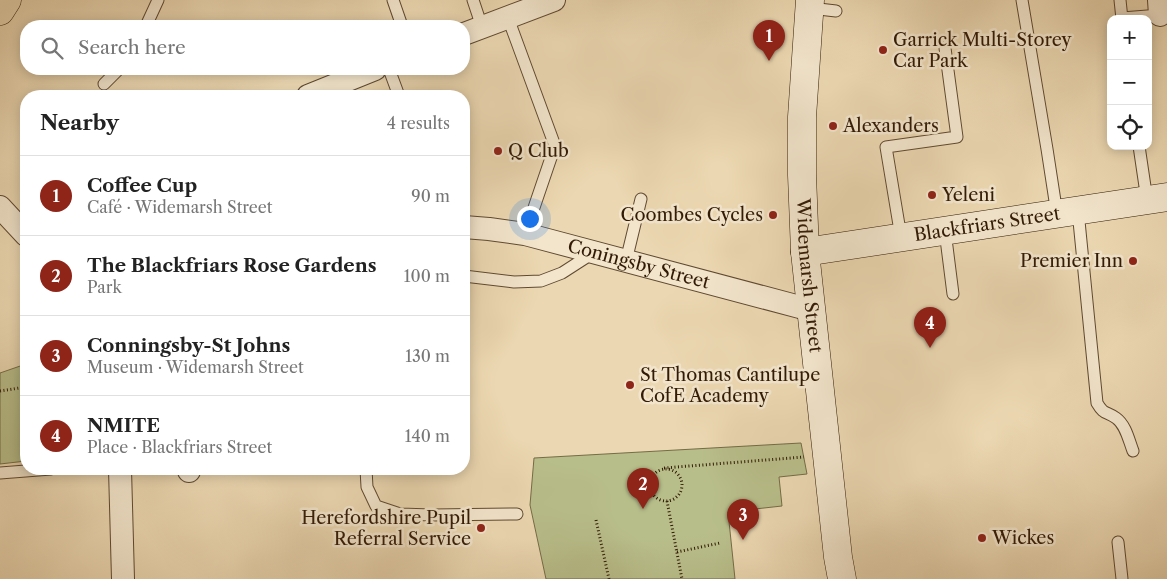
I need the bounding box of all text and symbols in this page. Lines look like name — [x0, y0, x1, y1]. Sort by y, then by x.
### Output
map controls — [1107, 15, 1152, 150]
button: + — [1107, 15, 1152, 60]
search box — [20, 20, 470, 75]
pin: 1 — [753, 20, 785, 61]
place label: Garrick Multi-Storey Car Park — [893, 29, 1073, 72]
icon: search — [38, 34, 66, 62]
text: Search here — [78, 36, 186, 59]
marker: Garrick Multi-Storey Car Park — [877, 44, 889, 56]
button: − — [1107, 60, 1152, 105]
button: locate — [1107, 105, 1152, 150]
text: Nearby — [40, 110, 119, 135]
text: 4 results — [387, 113, 450, 133]
place label: Alexanders — [842, 115, 939, 137]
marker: Alexanders — [827, 120, 839, 132]
place label: Q Club — [508, 140, 569, 162]
marker: Q Club — [492, 145, 504, 157]
text: Coffee Cup — [87, 174, 197, 197]
place label: Yeleni — [941, 184, 995, 206]
text: 1 — [52, 186, 60, 206]
text: 90 m — [411, 186, 450, 206]
marker: Yeleni — [926, 189, 938, 201]
text: Café · Widemarsh Street — [87, 197, 272, 217]
street label: Widemarsh Street — [792, 197, 827, 354]
street label: Blackfriars Street — [912, 202, 1062, 246]
place label: Coombes Cycles — [621, 204, 763, 226]
your location — [517, 206, 543, 232]
marker: Coombes Cycles — [767, 209, 779, 221]
street label: Coningsby Street — [565, 235, 713, 294]
place label: Premier Inn — [1020, 250, 1123, 272]
text: The Blackfriars Rose Gardens — [87, 254, 377, 277]
marker: Premier Inn — [1127, 255, 1139, 267]
text: 2 — [51, 266, 61, 286]
text: 100 m — [404, 266, 450, 286]
text: Park — [87, 277, 122, 297]
pin: 4 — [914, 307, 946, 348]
text: Conningsby-St Johns — [87, 334, 290, 357]
text: 3 — [51, 346, 61, 366]
text: 130 m — [405, 346, 450, 366]
text: Museum · Widemarsh Street — [87, 357, 304, 377]
place label: St Thomas Cantilupe CofE Academy — [640, 364, 820, 407]
marker: St Thomas Cantilupe CofE Academy — [624, 379, 636, 391]
text: NMITE — [87, 414, 160, 437]
text: 4 — [51, 426, 61, 446]
text: 140 m — [405, 426, 450, 446]
text: Place · Blackfriars Street — [87, 437, 272, 457]
pin: 2 — [627, 468, 659, 509]
pin: 3 — [727, 499, 759, 540]
place label: Herefordshire Pupil Referral Service — [301, 507, 471, 550]
marker: Herefordshire Pupil Referral Service — [475, 522, 487, 534]
place label: Wickes — [991, 527, 1054, 549]
marker: Wickes — [976, 532, 988, 544]

